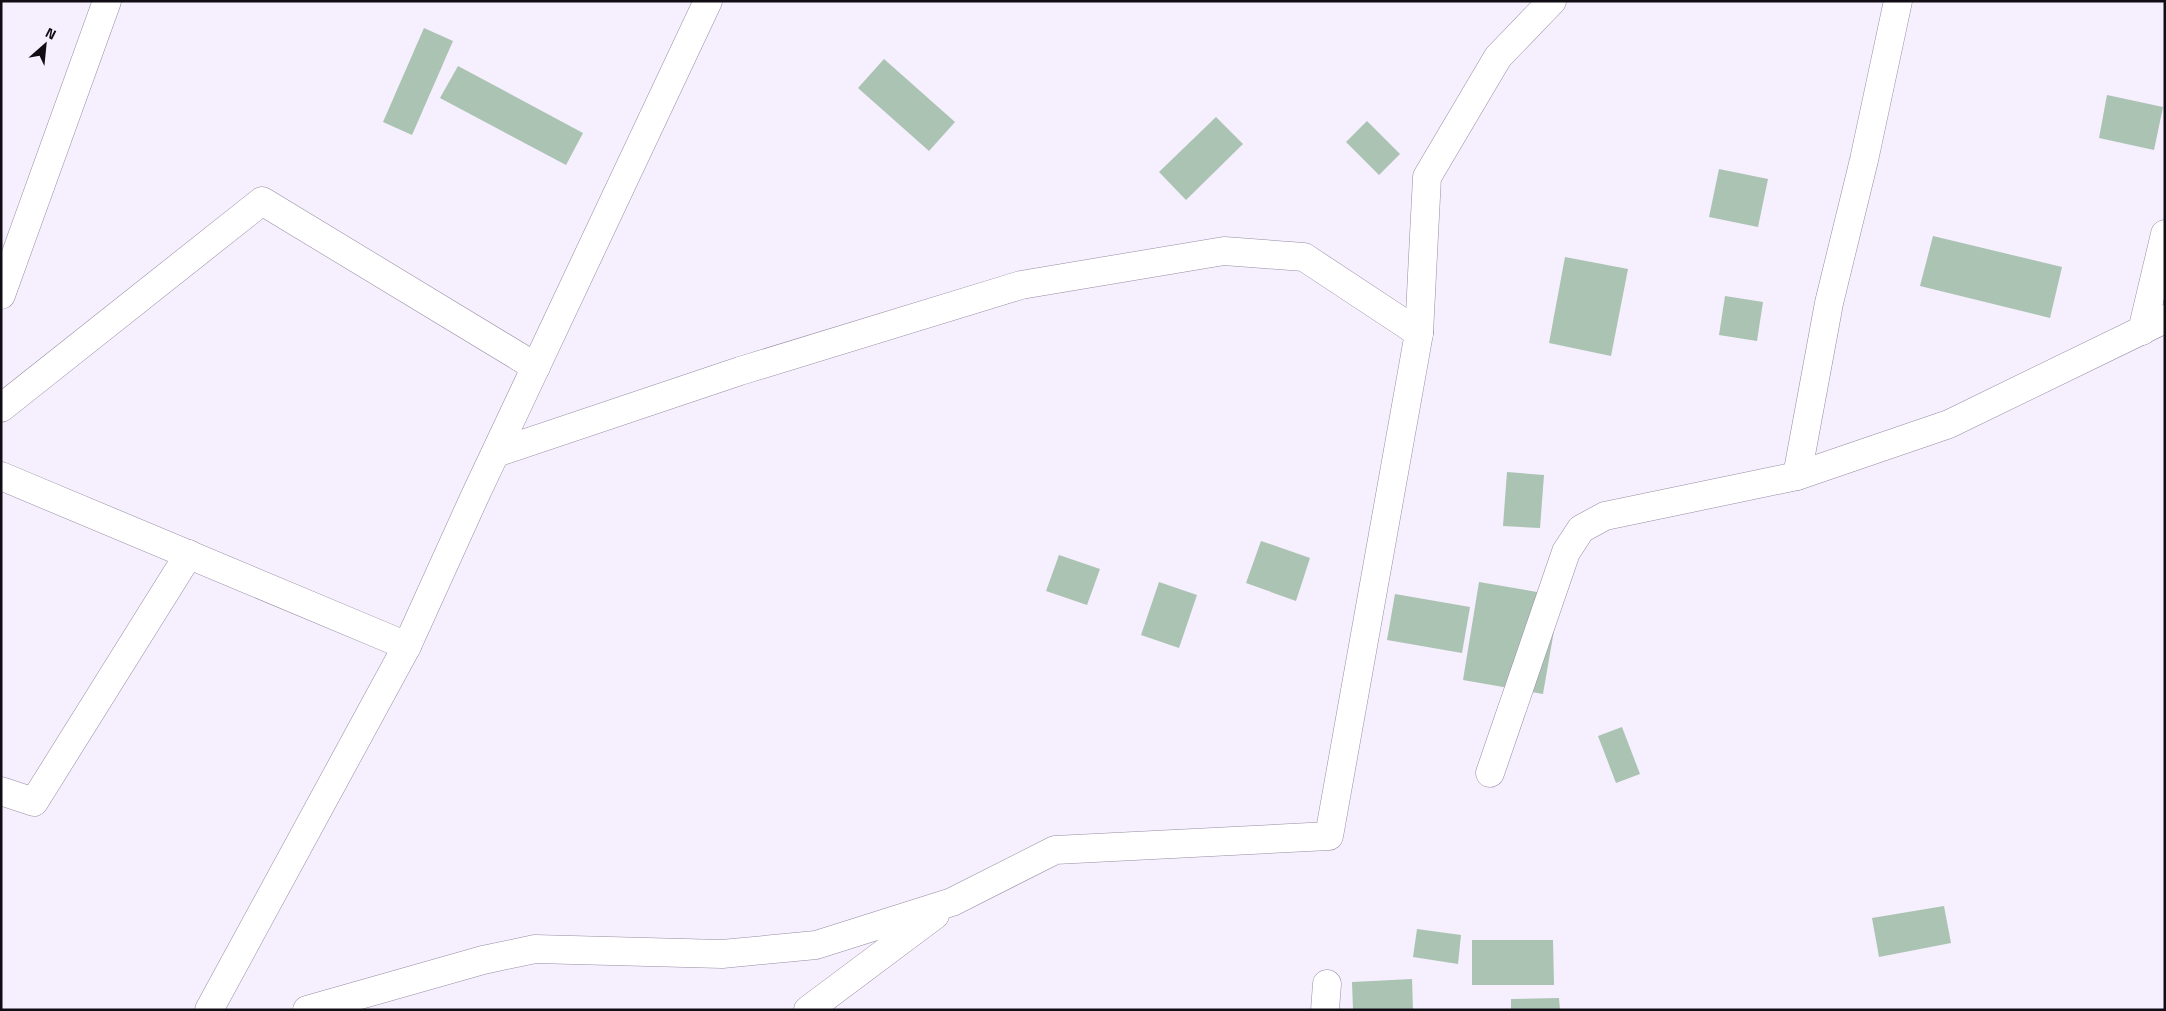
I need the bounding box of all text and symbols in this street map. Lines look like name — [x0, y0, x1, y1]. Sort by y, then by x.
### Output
north arrow — [20, 20, 70, 70]
text: N — [42, 21, 60, 45]

